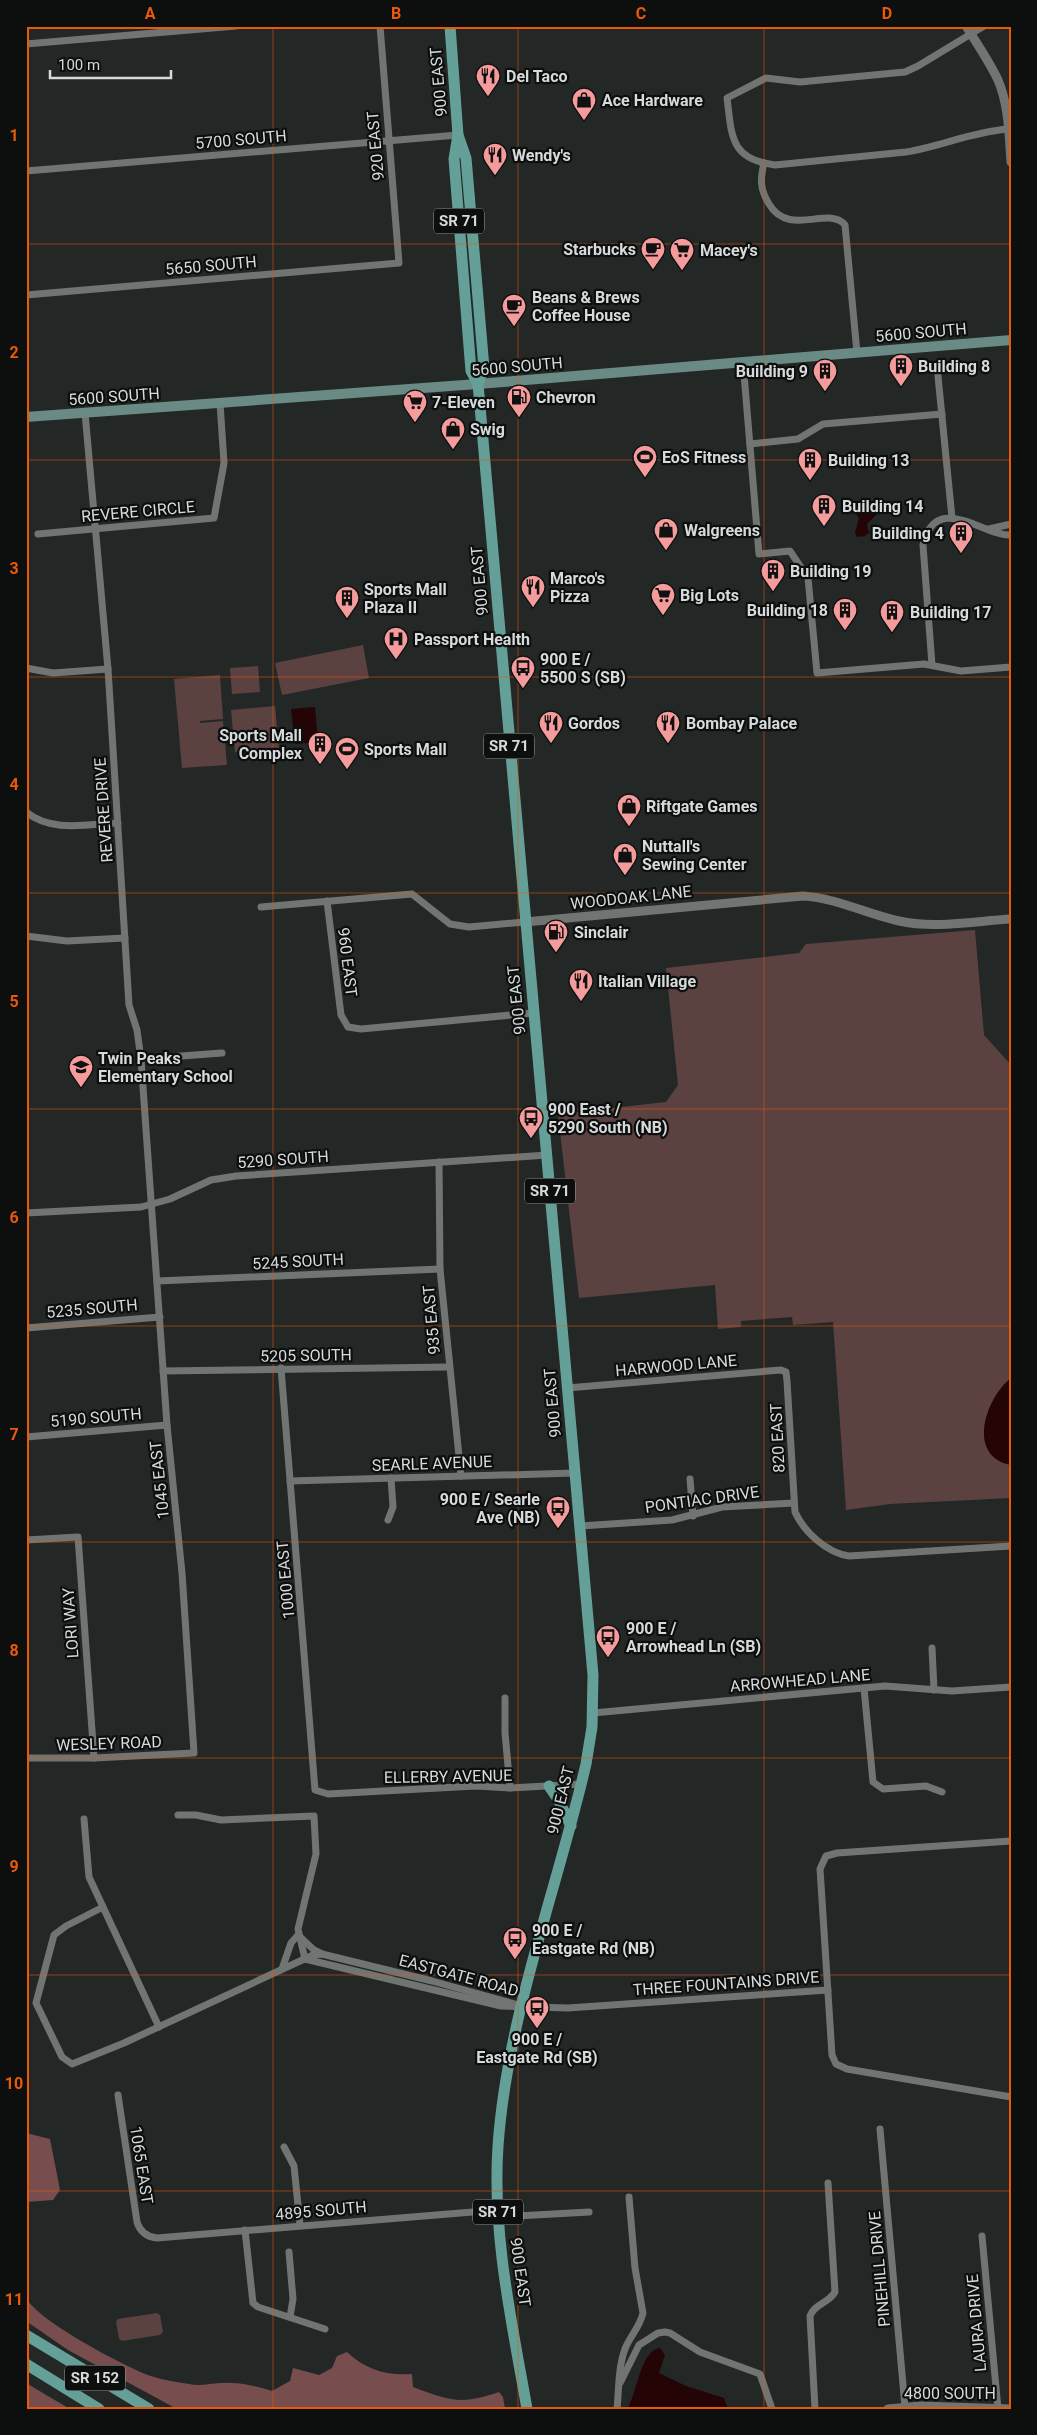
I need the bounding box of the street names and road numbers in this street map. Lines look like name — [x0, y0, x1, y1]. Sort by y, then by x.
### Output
street label: 900 EAST — [426, 46, 451, 117]
street label: 920 EAST — [363, 110, 388, 181]
street label: 5700 SOUTH — [194, 126, 288, 153]
road number: SR 71 — [434, 208, 484, 234]
street label: 5650 SOUTH — [164, 252, 258, 279]
street label: 5600 SOUTH — [874, 319, 968, 346]
street label: 5600 SOUTH — [470, 353, 564, 380]
street label: 5600 SOUTH — [68, 384, 160, 409]
street label: REVERE CIRCLE — [80, 497, 196, 526]
street label: 900 EAST — [467, 545, 492, 616]
road number: SR 71 — [484, 734, 534, 758]
street label: REVERE DRIVE — [90, 757, 117, 863]
street label: WOODOAK LANE — [570, 882, 693, 913]
street label: 960 EAST — [334, 926, 361, 998]
street label: 900 EAST — [503, 964, 530, 1036]
street label: 5290 SOUTH — [237, 1147, 329, 1172]
road number: SR 71 — [525, 1178, 575, 1204]
street label: 5245 SOUTH — [252, 1250, 344, 1273]
street label: 935 EAST — [419, 1284, 444, 1355]
street label: 5235 SOUTH — [45, 1295, 139, 1322]
street label: 5205 SOUTH — [260, 1345, 352, 1366]
street label: HARWOOD LANE — [614, 1351, 738, 1380]
street label: 900 EAST — [540, 1367, 565, 1438]
street label: 820 EAST — [766, 1402, 789, 1473]
street label: 5190 SOUTH — [49, 1404, 143, 1431]
street label: 1045 EAST — [146, 1439, 173, 1520]
street label: SEARLE AVENUE — [371, 1452, 493, 1475]
street label: PONTIAC DRIVE — [644, 1482, 760, 1517]
street label: 1000 EAST — [273, 1540, 298, 1620]
street label: LORI WAY — [59, 1587, 82, 1659]
street label: ARROWHEAD LANE — [729, 1665, 871, 1696]
street label: WESLEY ROAD — [56, 1732, 162, 1755]
street label: 900 EAST — [543, 1764, 578, 1836]
street label: ELLERBY AVENUE — [384, 1766, 512, 1787]
street label: EASTGATE ROAD — [397, 1950, 521, 2001]
street label: THREE FOUNTAINS DRIVE — [632, 1968, 820, 1999]
street label: 1065 EAST — [126, 2125, 157, 2206]
street label: 4895 SOUTH — [274, 2197, 368, 2224]
road number: SR 71 — [473, 2200, 523, 2224]
street label: PINEHILL DRIVE — [865, 2210, 894, 2328]
street label: 900 EAST — [506, 2236, 535, 2308]
street label: LAURA DRIVE — [963, 2273, 990, 2372]
road number: SR 152 — [65, 2366, 125, 2390]
street label: 4800 SOUTH — [904, 2384, 996, 2403]

